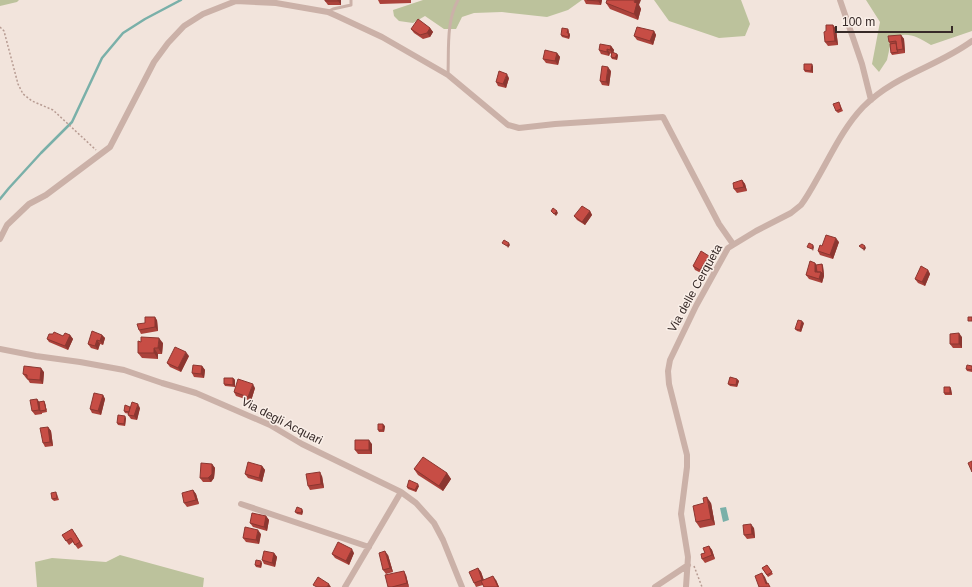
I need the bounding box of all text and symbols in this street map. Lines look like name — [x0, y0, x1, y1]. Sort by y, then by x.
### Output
scale bar — [836, 8, 952, 34]
text: 100 m — [842, 15, 875, 29]
street label: Via delle Cerqueta — [665, 241, 725, 334]
street label: Via degli Acquari — [239, 395, 325, 447]

